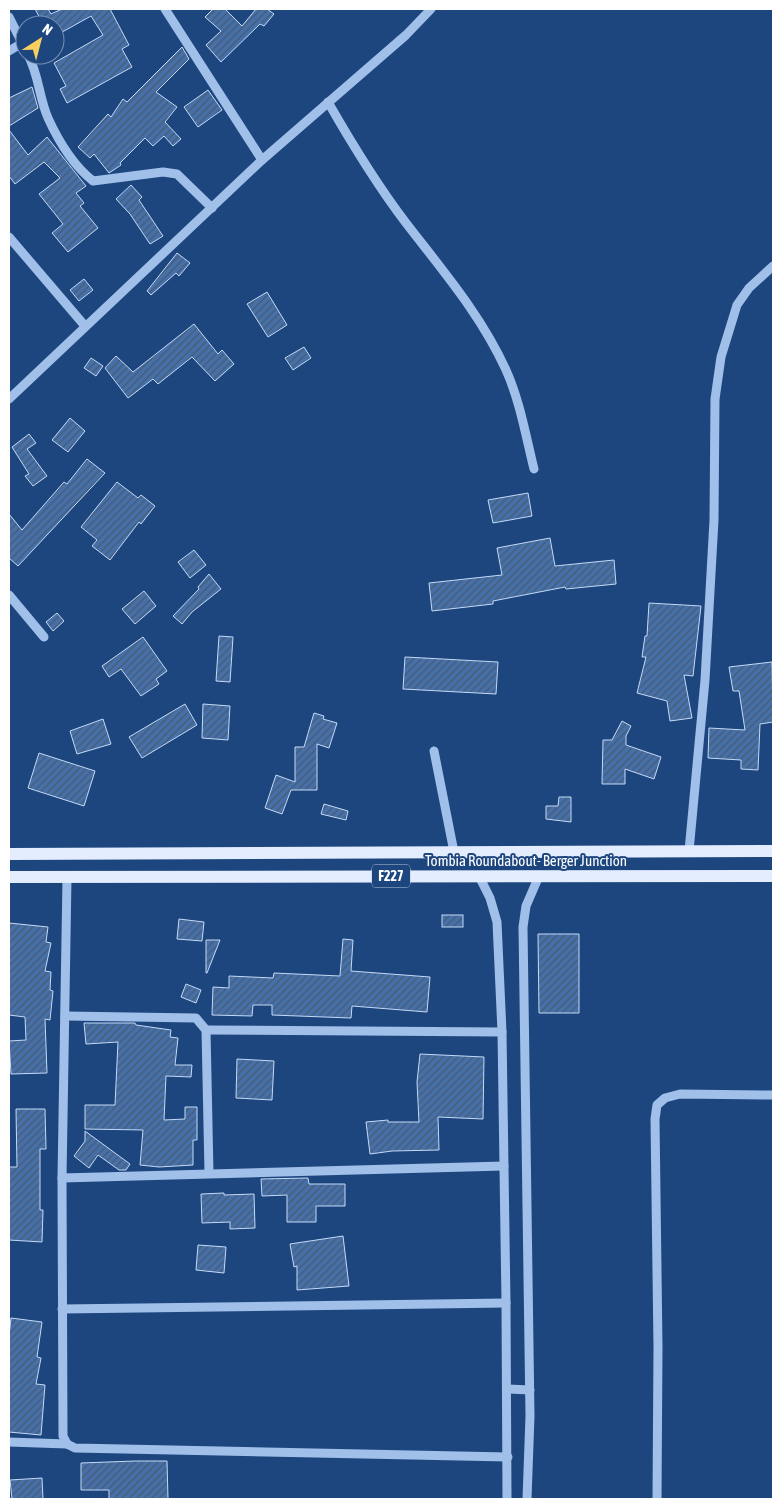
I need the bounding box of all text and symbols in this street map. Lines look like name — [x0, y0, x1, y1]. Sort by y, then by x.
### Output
north arrow — [15, 15, 65, 65]
text: N — [40, 21, 56, 38]
street label: Tombia Roundabout- Berger Junction — [425, 852, 627, 869]
road number: F227 — [372, 864, 410, 888]

